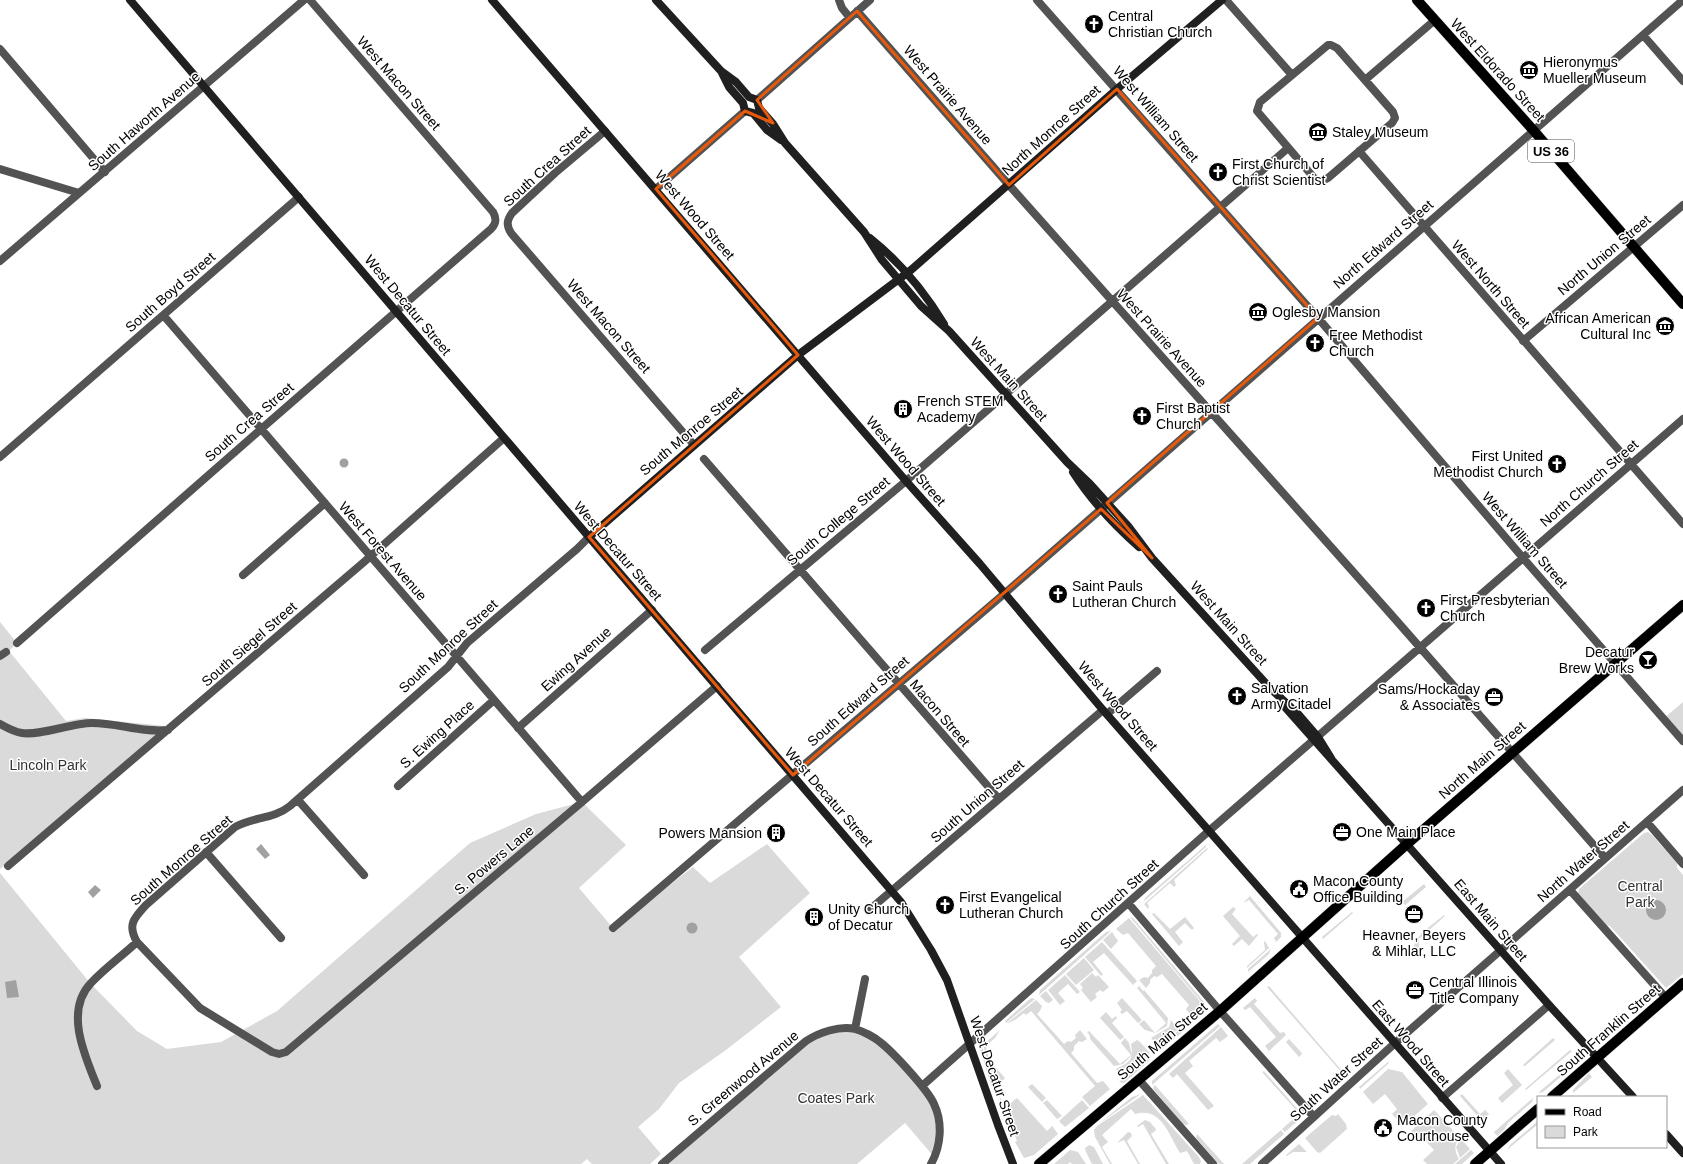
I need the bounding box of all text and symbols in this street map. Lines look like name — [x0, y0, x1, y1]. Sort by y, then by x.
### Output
place label: Central Christian Church — [1108, 8, 1212, 40]
church icon: Central Christian Church — [1083, 13, 1105, 35]
street label: West Eldorado Street — [1448, 15, 1548, 125]
street label: West Macon Street — [354, 33, 444, 133]
street label: West Prairie Avenue — [901, 42, 996, 148]
place label: Hieronymus Mueller Museum — [1543, 54, 1646, 86]
museum icon: Hieronymus Mueller Museum — [1518, 59, 1540, 81]
street label: West William Street — [1110, 63, 1202, 165]
street label: South Haworth Avenue — [85, 68, 203, 174]
street label: North Monroe Street — [999, 82, 1104, 178]
museum icon: Staley Museum — [1307, 121, 1329, 143]
street label: South Crea Street — [500, 122, 594, 209]
place label: Staley Museum — [1332, 124, 1428, 140]
road number: US 36 — [1528, 140, 1574, 162]
place label: First Church of Christ Scientist — [1232, 156, 1325, 188]
church icon: First Church of Christ Scientist — [1207, 161, 1229, 183]
street label: West Wood Street — [652, 167, 738, 263]
street label: North Edward Street — [1330, 196, 1436, 292]
street label: North Union Street — [1554, 212, 1654, 298]
street label: West North Street — [1449, 237, 1534, 331]
street label: South Boyd Street — [122, 249, 218, 335]
street label: West Decatur Street — [361, 252, 455, 358]
street label: West Macon Street — [564, 276, 654, 376]
street label: West Prairie Avenue — [1114, 286, 1210, 390]
museum icon: Oglesby Mansion — [1247, 301, 1269, 323]
place label: Oglesby Mansion — [1272, 304, 1380, 320]
place label: African American Cultural Inc — [1545, 310, 1651, 342]
museum icon: African American Cultural Inc — [1654, 315, 1676, 337]
place label: Free Methodist Church — [1329, 327, 1422, 359]
church icon: Free Methodist Church — [1304, 332, 1326, 354]
street label: West Main Street — [967, 334, 1051, 424]
street label: South Crea Street — [201, 379, 297, 465]
street label: South Monroe Street — [636, 383, 746, 479]
place label: French STEM Academy — [917, 393, 1003, 425]
building icon: French STEM Academy — [892, 398, 914, 420]
place label: First Baptist Church — [1156, 400, 1230, 432]
church icon: First Baptist Church — [1131, 405, 1153, 427]
street label: West Wood Street — [863, 413, 949, 509]
street label: North Church Street — [1537, 436, 1641, 530]
place label: First United Methodist Church — [1433, 448, 1543, 480]
church icon: First United Methodist Church — [1546, 453, 1568, 475]
street label: South College Street — [783, 473, 893, 569]
street label: West William Street — [1479, 489, 1571, 591]
street label: West Forest Avenue — [336, 498, 430, 604]
street label: West Decatur Street — [571, 498, 665, 604]
place label: Saint Pauls Lutheran Church — [1072, 578, 1176, 610]
street label: West Main Street — [1187, 578, 1271, 668]
church icon: Saint Pauls Lutheran Church — [1047, 583, 1069, 605]
place label: First Presbyterian Church — [1440, 592, 1550, 624]
street label: South Monroe Street — [395, 596, 501, 696]
church icon: First Presbyterian Church — [1415, 597, 1437, 619]
street label: South Siegel Street — [198, 598, 300, 690]
street label: Ewing Avenue — [538, 623, 614, 695]
place label: Decatur Brew Works — [1559, 644, 1634, 676]
bar icon: Decatur Brew Works — [1637, 649, 1659, 671]
street label: South Edward Street — [804, 653, 912, 749]
street label: West Wood Street — [1075, 658, 1161, 754]
street label: Macon Street — [907, 676, 973, 750]
place label: Salvation Army Citadel — [1251, 680, 1331, 712]
place label: Sams/Hockaday & Associates — [1378, 681, 1480, 713]
church icon: Salvation Army Citadel — [1226, 685, 1248, 707]
office icon: Sams/Hockaday & Associates — [1483, 686, 1505, 708]
street label: S. Ewing Place — [397, 696, 477, 771]
street label: North Main Street — [1435, 718, 1529, 802]
street label: West Decatur Street — [782, 744, 876, 850]
street label: South Union Street — [927, 756, 1027, 846]
park label: Lincoln Park — [9, 757, 88, 773]
street label: South Monroe Street — [127, 812, 235, 908]
street label: North Water Street — [1534, 817, 1632, 905]
office icon: One Main Place — [1331, 821, 1353, 843]
street label: S. Powers Lane — [451, 822, 537, 898]
building icon: Powers Mansion — [765, 822, 787, 844]
place label: One Main Place — [1356, 824, 1456, 840]
place label: Powers Mansion — [659, 825, 762, 841]
street label: South Church Street — [1057, 856, 1162, 952]
place label: Macon County Office Building — [1313, 873, 1403, 905]
street label: East Main Street — [1451, 876, 1531, 964]
public building icon: Macon County Office Building — [1288, 878, 1310, 900]
park label: Central Park — [1617, 878, 1663, 910]
place label: First Evangelical Lutheran Church — [959, 889, 1063, 921]
church icon: First Evangelical Lutheran Church — [934, 894, 956, 916]
place label: Unity Church of Decatur — [828, 901, 909, 933]
office icon: Heavner, Beyers & Mihlar, LLC — [1403, 903, 1425, 925]
building icon: Unity Church of Decatur — [803, 906, 825, 928]
place label: Heavner, Beyers & Mihlar, LLC — [1362, 927, 1466, 959]
place label: Central Illinois Title Company — [1429, 974, 1519, 1006]
office icon: Central Illinois Title Company — [1404, 979, 1426, 1001]
street label: South Franklin Street — [1553, 981, 1663, 1079]
street label: East Wood Street — [1369, 996, 1453, 1090]
street label: South Main Street — [1114, 999, 1210, 1083]
street label: West Decatur Street — [967, 1014, 1023, 1138]
street label: S. Greenwood Avenue — [684, 1027, 802, 1129]
street label: South Water Street — [1287, 1033, 1385, 1125]
park label: Coates Park — [797, 1090, 876, 1106]
legend — [1537, 1096, 1667, 1148]
text: Road — [1573, 1105, 1602, 1119]
place label: Macon County Courthouse — [1397, 1112, 1487, 1144]
public building icon: Macon County Courthouse — [1372, 1117, 1394, 1139]
text: Park — [1573, 1125, 1599, 1139]

